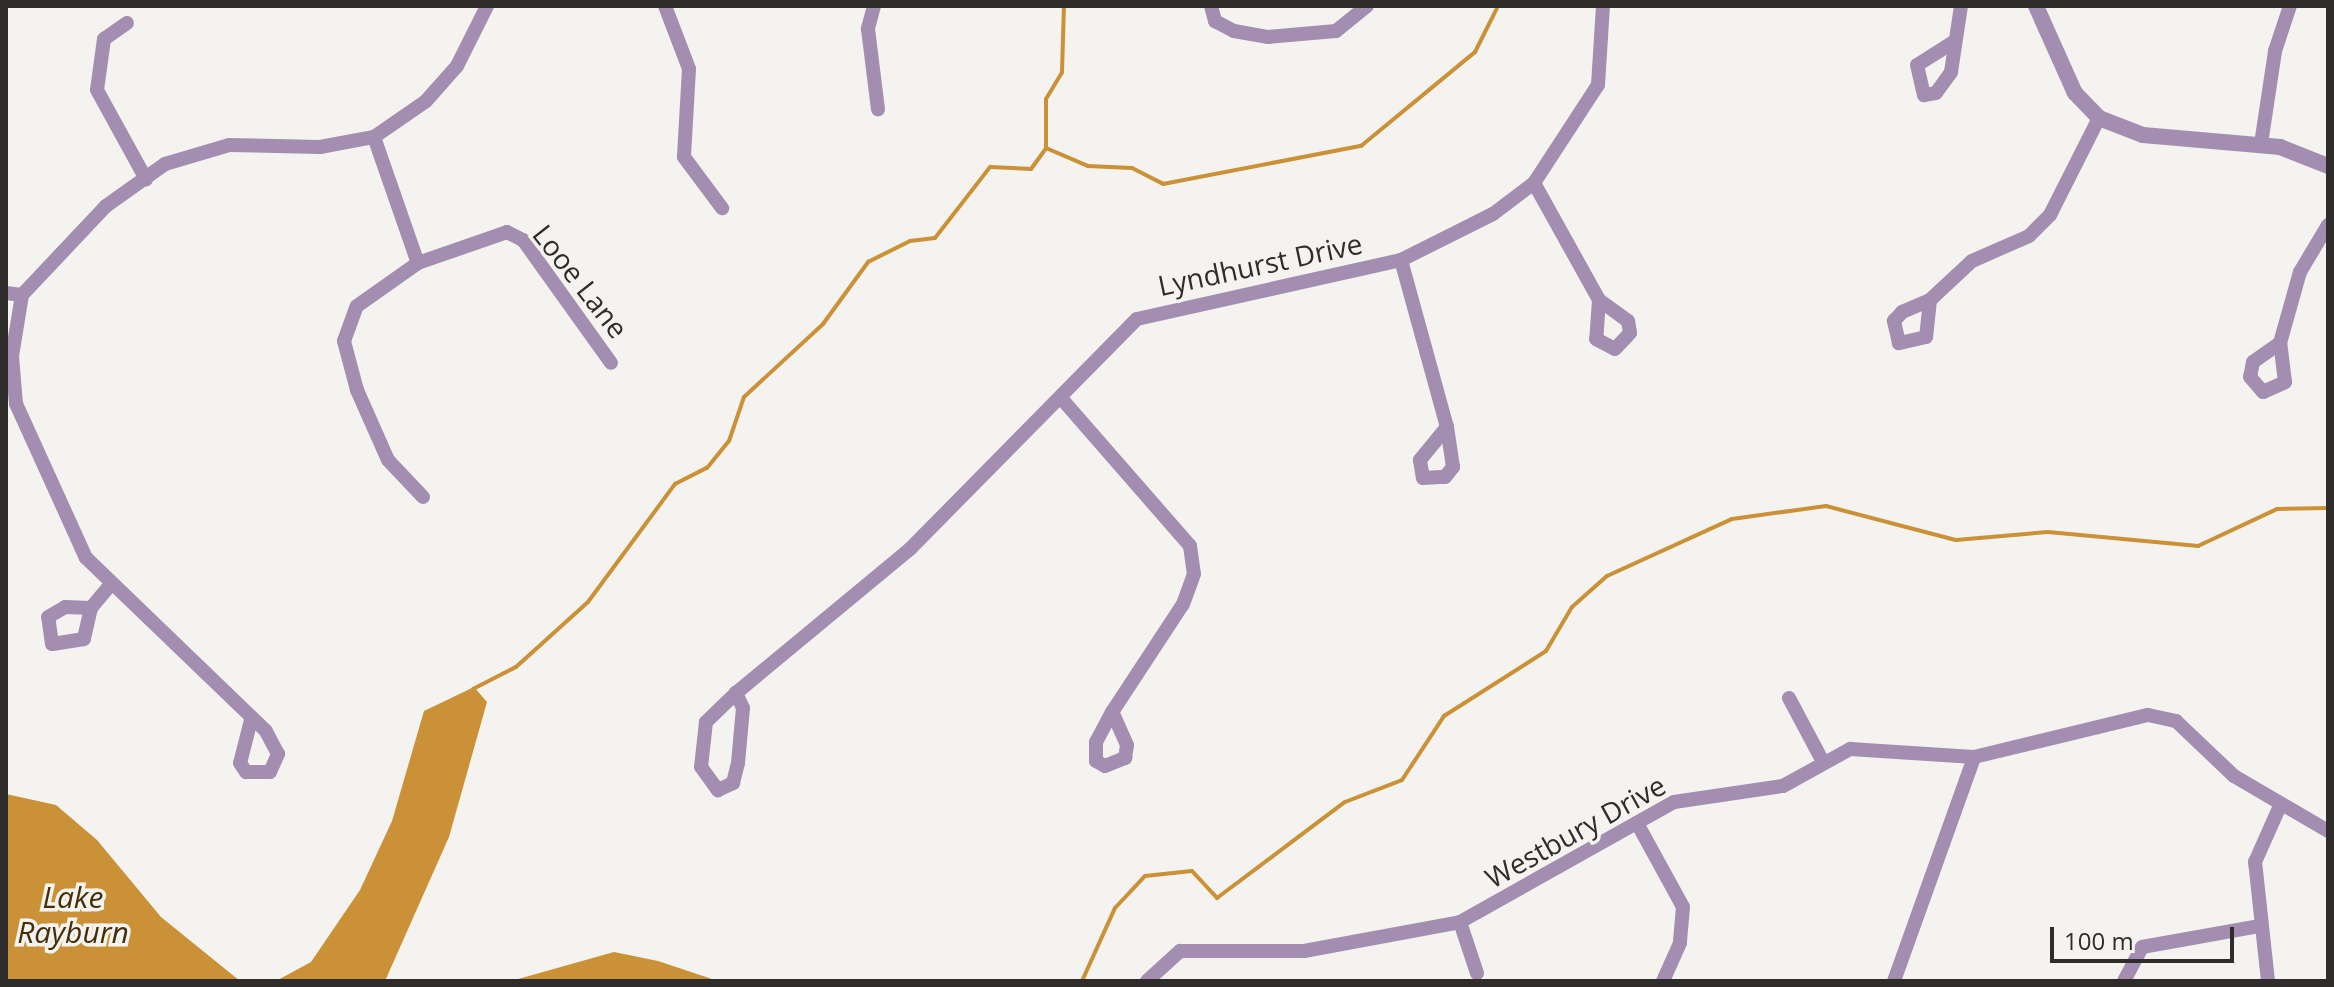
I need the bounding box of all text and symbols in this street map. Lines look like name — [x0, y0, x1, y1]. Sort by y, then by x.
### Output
street label: Looe Lane — [526, 218, 636, 344]
street label: Lyndhurst Drive — [1155, 226, 1365, 302]
street label: Westbury Drive — [1479, 768, 1671, 894]
water label: Lake Rayburn — [17, 879, 129, 950]
scale bar — [2054, 911, 2238, 961]
text: 100 m — [2064, 924, 2134, 957]

